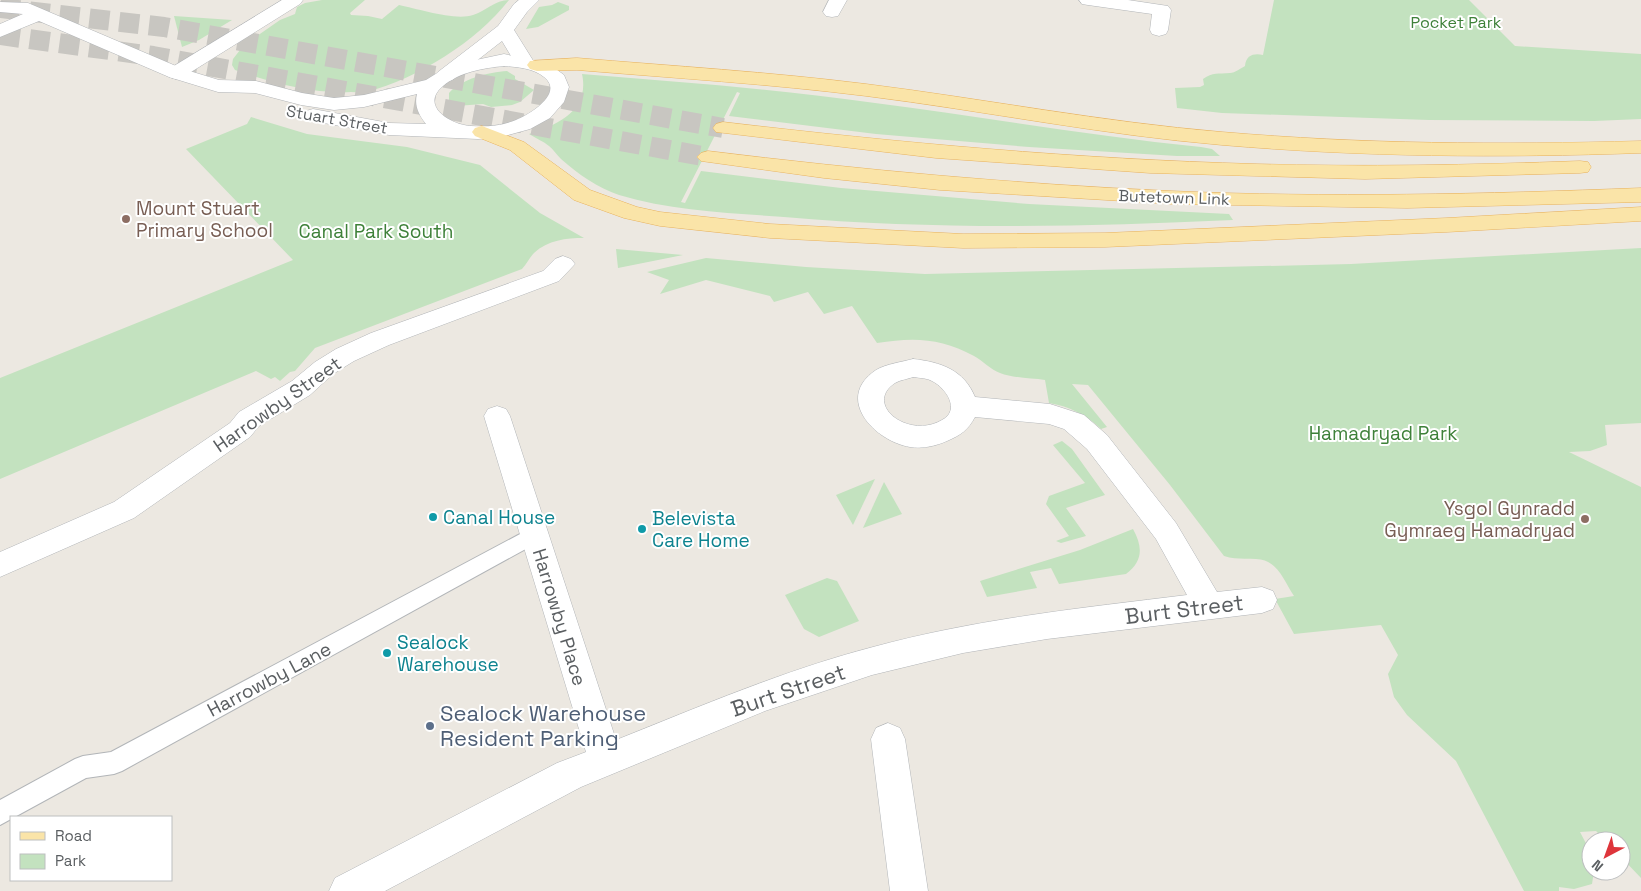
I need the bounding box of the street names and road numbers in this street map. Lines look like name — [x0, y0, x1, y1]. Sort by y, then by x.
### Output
street label: Stuart Street — [285, 100, 389, 139]
street label: Butetown Link — [1118, 185, 1230, 210]
street label: Harrowby Street — [208, 351, 346, 458]
street label: Harrowby Place — [527, 545, 592, 689]
street label: Burt Street — [1123, 588, 1245, 630]
street label: Harrowby Lane — [203, 636, 336, 723]
street label: Burt Street — [727, 657, 849, 723]

